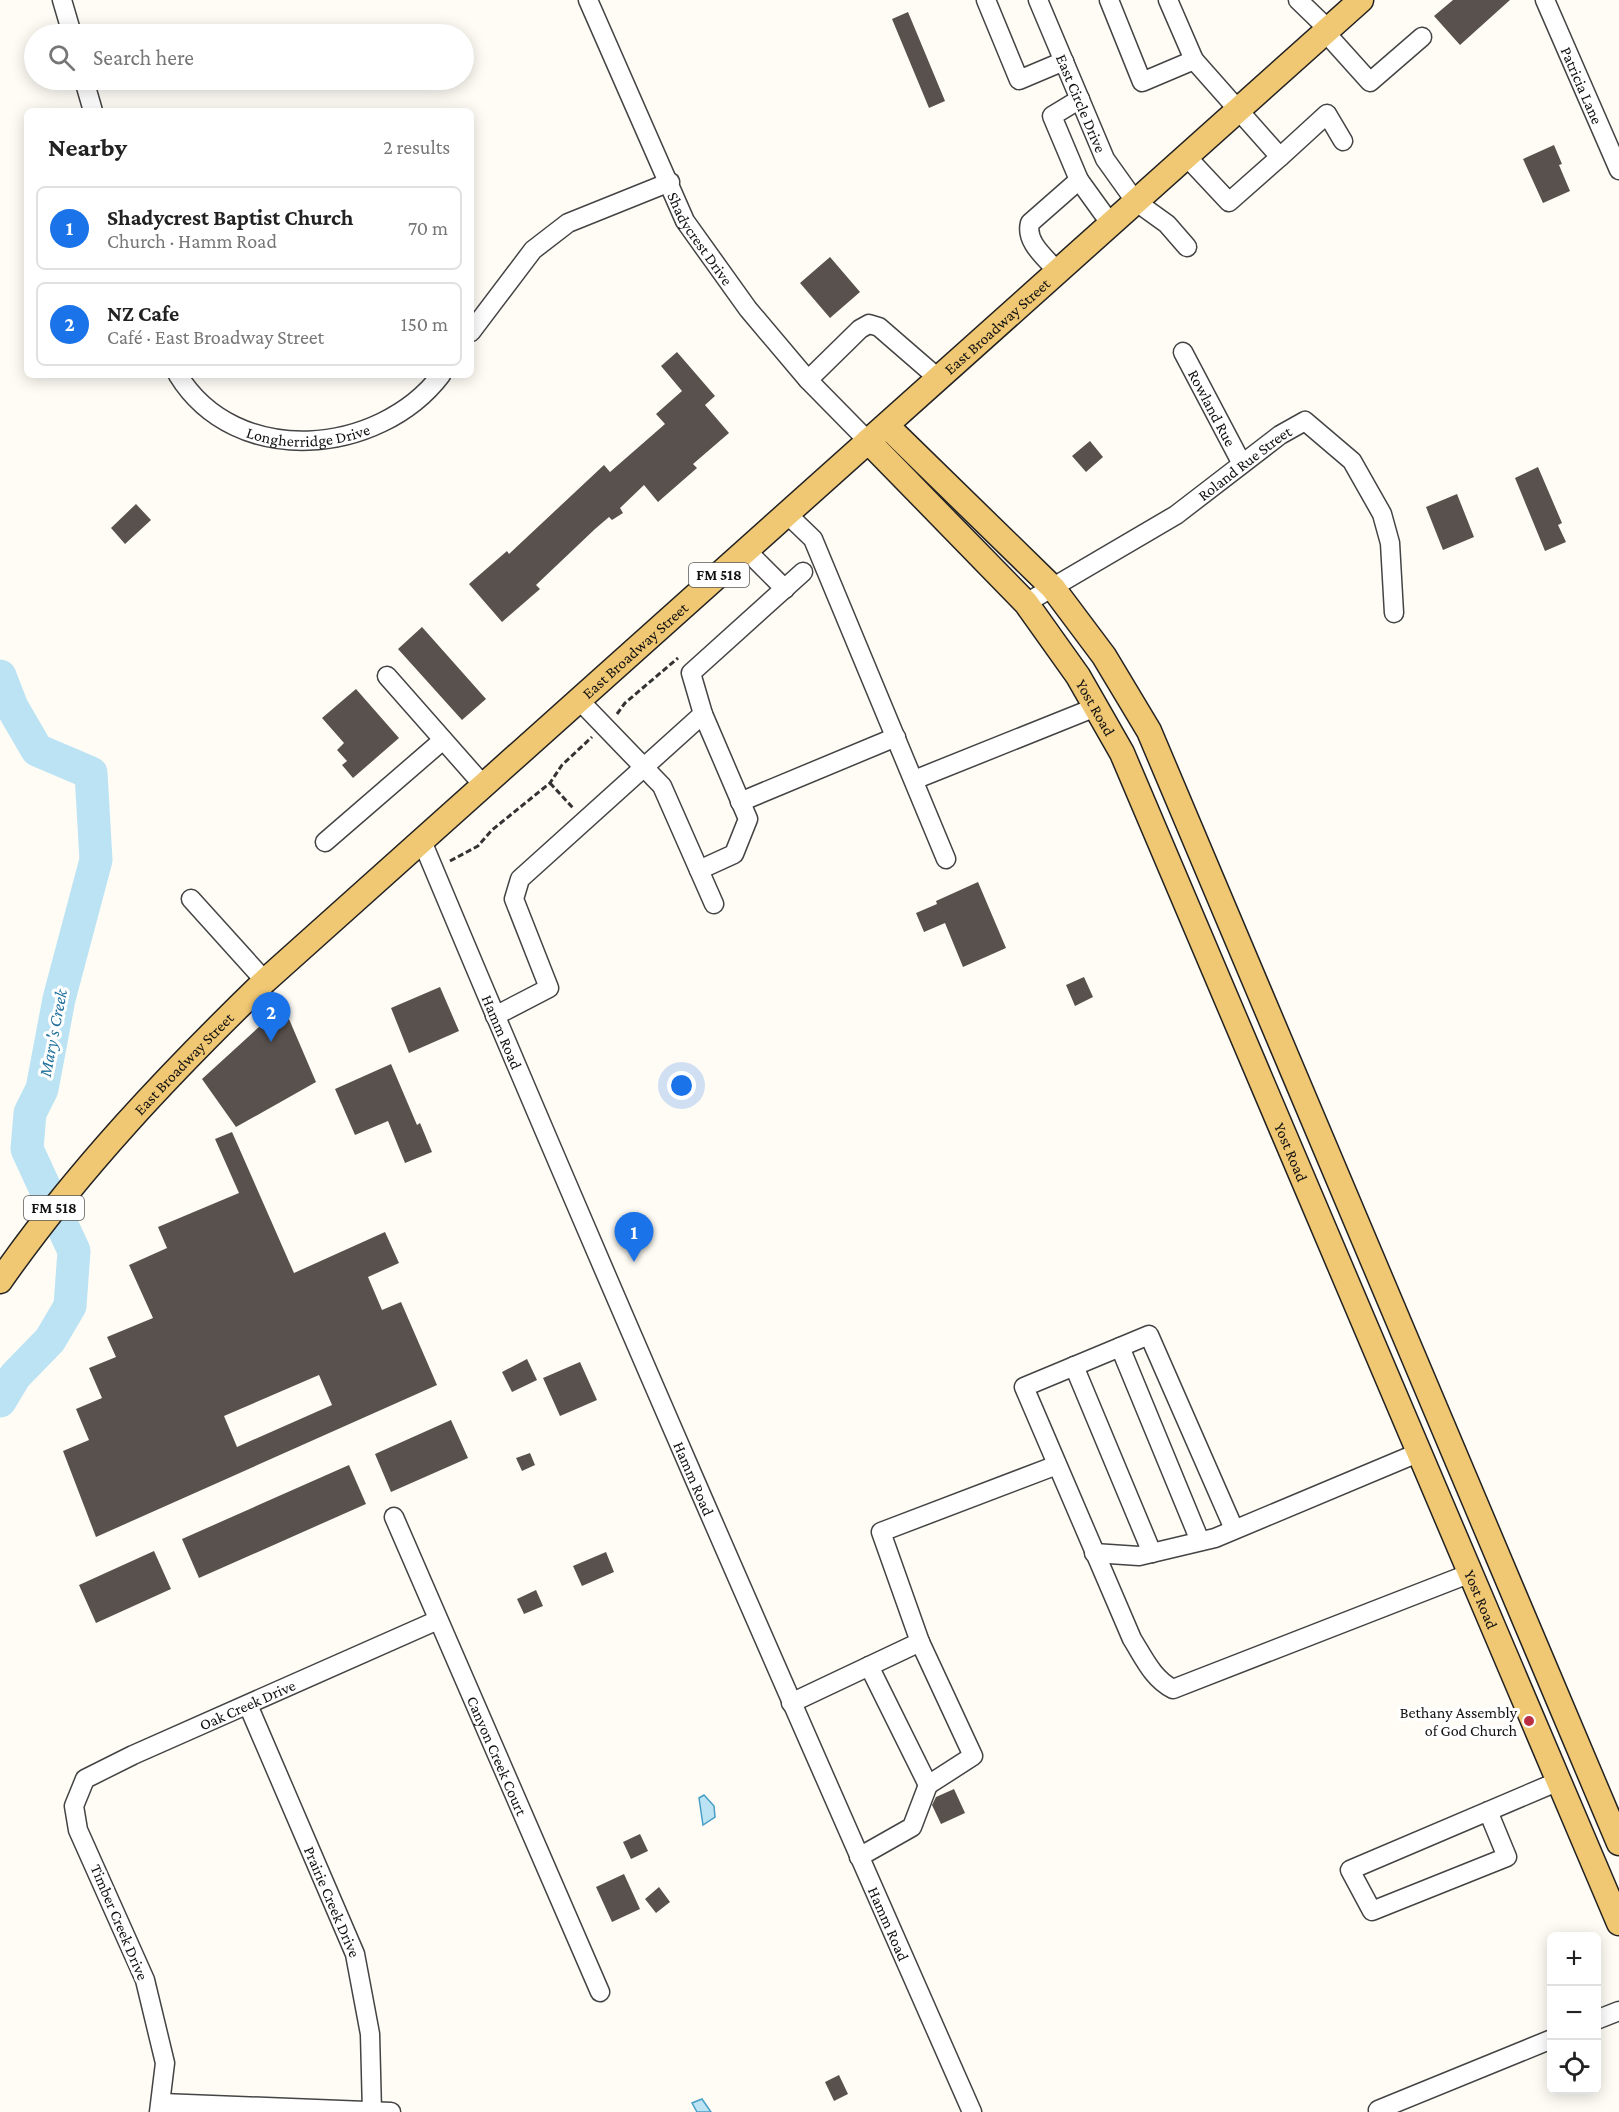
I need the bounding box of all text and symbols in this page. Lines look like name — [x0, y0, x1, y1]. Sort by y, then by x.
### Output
search box — [24, 24, 474, 90]
icon: search — [45, 41, 78, 74]
street label: Patricia Lane — [1557, 44, 1606, 127]
text: Search here — [93, 45, 194, 70]
street label: East Circle Drive — [1053, 52, 1109, 155]
text: Nearby — [48, 133, 127, 162]
text: 2 results — [383, 136, 450, 158]
street label: Shadycrest Drive — [664, 189, 736, 288]
text: Shadycrest Baptist Church — [107, 205, 353, 230]
text: 1 — [66, 217, 73, 239]
text: 70 m — [408, 217, 448, 239]
text: Church · Hamm Road — [107, 230, 277, 252]
street label: East Broadway Street — [941, 274, 1054, 378]
text: NZ Cafe — [107, 301, 179, 326]
text: 2 — [64, 313, 75, 335]
text: 150 m — [401, 313, 448, 335]
text: Café · East Broadway Street — [107, 326, 324, 348]
street label: Rowland Rue — [1185, 367, 1239, 449]
street label: Longherridge Drive — [244, 421, 372, 450]
street label: Roland Rue Street — [1195, 422, 1295, 504]
road number: FM 518 — [689, 563, 749, 587]
street label: East Broadway Street — [579, 599, 692, 702]
street label: Yost Road — [1073, 676, 1119, 739]
water label: Mary's Creek — [35, 986, 71, 1079]
pin: 2 — [252, 992, 290, 1042]
street label: Hamm Road — [479, 992, 525, 1072]
street label: East Broadway Street — [131, 1009, 237, 1118]
your location — [667, 1071, 696, 1100]
street label: Yost Road — [1271, 1120, 1311, 1185]
road number: FM 518 — [24, 1196, 84, 1220]
pin: 1 — [614, 1212, 654, 1262]
street label: Hamm Road — [670, 1439, 717, 1519]
street label: Yost Road — [1461, 1567, 1501, 1632]
street label: Oak Creek Drive — [197, 1676, 298, 1734]
street label: Canyon Creek Court — [464, 1693, 531, 1819]
place label: Bethany Assembly of God Church — [1400, 1704, 1518, 1739]
marker: Bethany Assembly of God Church — [1522, 1714, 1536, 1728]
street label: Prairie Creek Drive — [301, 1844, 363, 1960]
street label: Timber Creek Drive — [87, 1862, 152, 1983]
street label: Hamm Road — [865, 1884, 912, 1964]
map controls — [1547, 1932, 1601, 2094]
button: + — [1547, 1932, 1601, 1986]
button: − — [1547, 1986, 1601, 2040]
button: locate — [1547, 2040, 1601, 2094]

